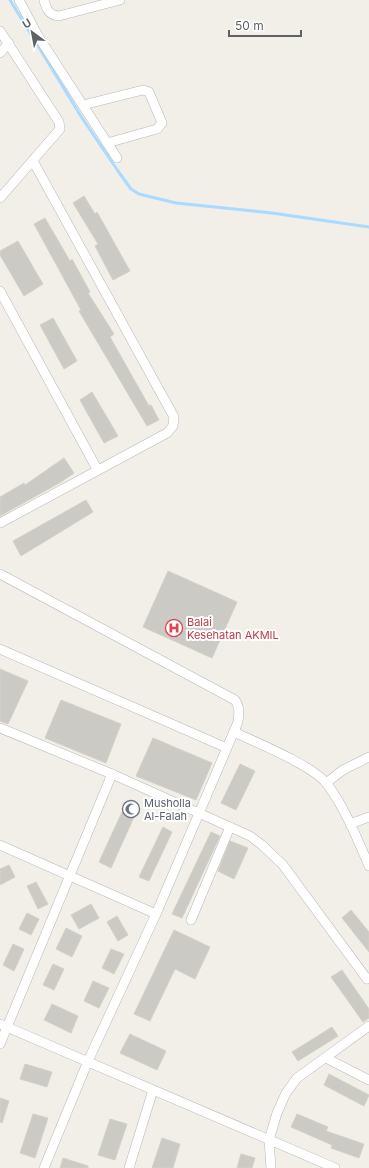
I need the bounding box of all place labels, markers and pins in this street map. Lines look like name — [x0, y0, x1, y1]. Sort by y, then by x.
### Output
place label: Balai Kesehatan AKMIL — [187, 615, 279, 642]
hospital icon: Balai Kesehatan AKMIL — [164, 618, 184, 638]
place label: Musholla Al-Falah — [144, 796, 191, 823]
mosque icon: Musholla Al-Falah — [121, 799, 141, 819]

